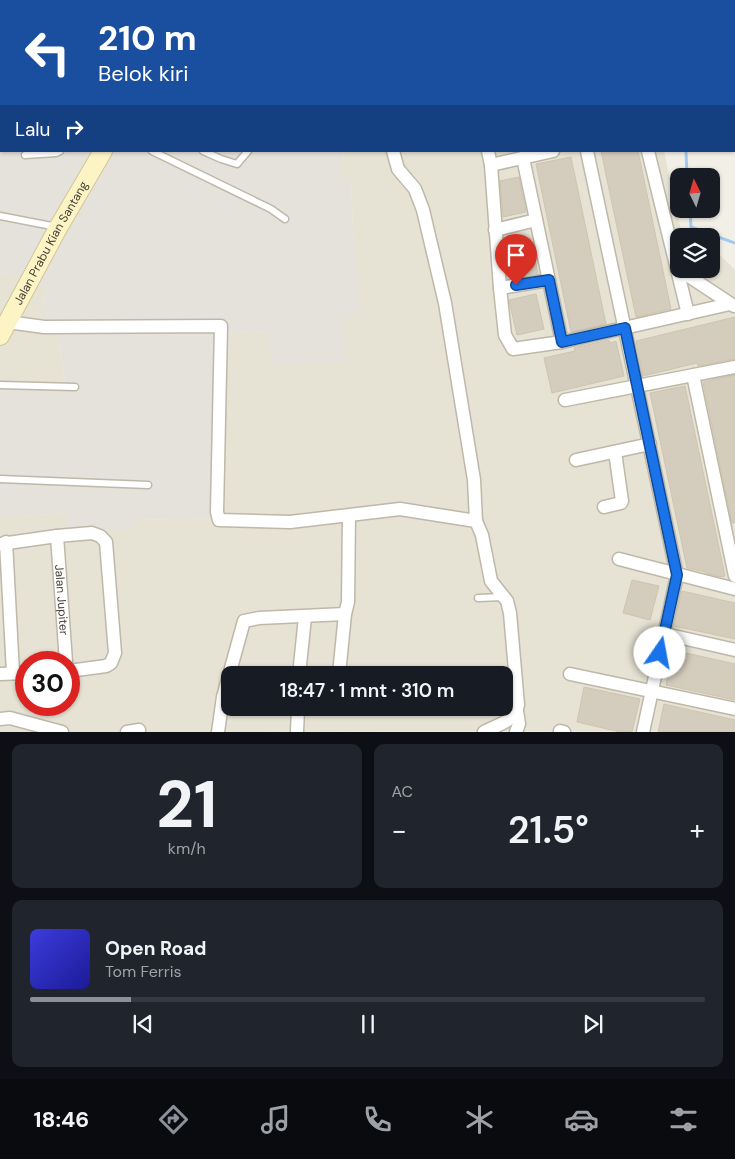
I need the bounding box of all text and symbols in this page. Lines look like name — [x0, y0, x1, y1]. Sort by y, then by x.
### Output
text: 210 m — [98, 15, 197, 61]
icon: left — [15, 20, 80, 85]
text: Belok kiri — [98, 59, 188, 88]
icon: right — [60, 115, 88, 143]
text: Lalu — [15, 117, 50, 142]
north arrow — [670, 168, 720, 218]
map controls — [670, 168, 720, 278]
street label: Jalan Prabu Kian Santang — [10, 178, 92, 308]
button: layers — [670, 228, 720, 278]
pin — [495, 234, 537, 285]
icon: arrive — [502, 241, 530, 269]
street label: Jalan Jupiter — [51, 564, 72, 636]
position arrow — [633, 626, 685, 678]
speed limit sign: 30 — [15, 651, 80, 716]
text: 18:47 · 1 mnt · 310 m — [280, 678, 454, 703]
text: 21 — [156, 763, 217, 847]
text: AC — [392, 781, 413, 802]
text: 21.5° — [508, 805, 589, 855]
text: − — [392, 812, 407, 849]
text: + — [690, 812, 705, 849]
text: km/h — [168, 838, 206, 859]
text: Open Road — [105, 936, 207, 961]
text: Tom Ferris — [105, 961, 182, 982]
icon: previous — [129, 1010, 157, 1038]
icon: pause — [354, 1010, 382, 1038]
icon: next — [579, 1010, 607, 1038]
icon: directions — [156, 1102, 191, 1137]
icon: music — [258, 1102, 293, 1137]
icon: phone — [360, 1102, 395, 1137]
icon: climate — [462, 1102, 497, 1137]
icon: car — [564, 1102, 599, 1137]
icon: filters — [666, 1102, 701, 1137]
text: 18:46 — [34, 1105, 89, 1134]

